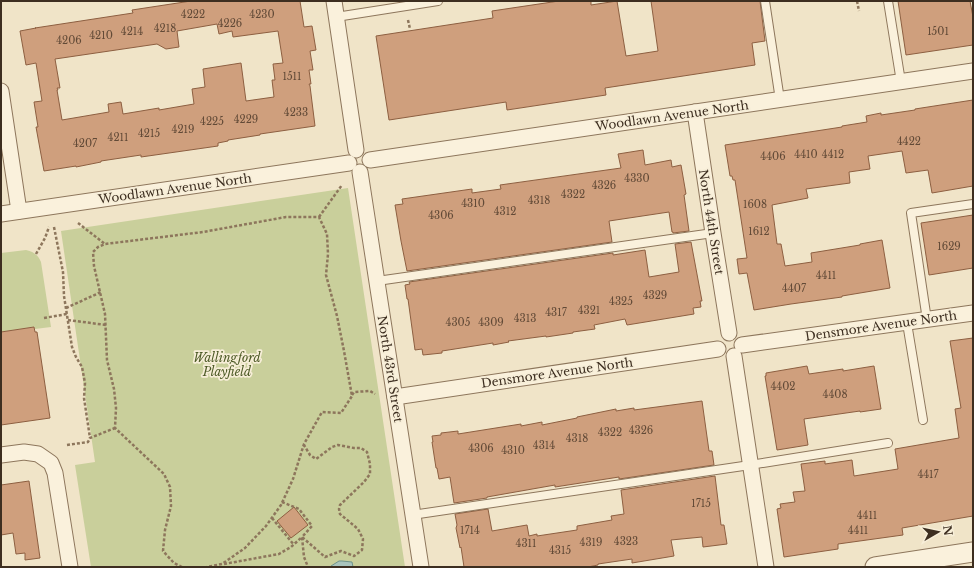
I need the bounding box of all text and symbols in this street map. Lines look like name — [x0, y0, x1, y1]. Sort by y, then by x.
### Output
house number: 4222 — [181, 8, 205, 21]
house number: 4230 — [249, 8, 275, 21]
house number: 4226 — [218, 17, 242, 30]
house number: 4218 — [154, 22, 176, 35]
house number: 4214 — [121, 25, 143, 38]
house number: 1501 — [927, 25, 949, 38]
house number: 4210 — [89, 29, 113, 42]
house number: 4206 — [56, 34, 82, 47]
house number: 1511 — [282, 70, 302, 83]
street label: Woodlawn Avenue North — [593, 97, 750, 134]
house number: 4233 — [284, 106, 308, 119]
house number: 4229 — [234, 113, 258, 126]
house number: 4225 — [200, 115, 224, 128]
house number: 4219 — [172, 123, 194, 136]
house number: 4215 — [138, 127, 160, 140]
house number: 4211 — [108, 131, 128, 144]
house number: 4422 — [897, 135, 921, 148]
house number: 4207 — [73, 137, 98, 150]
house number: 4410 — [794, 148, 818, 161]
house number: 4412 — [822, 148, 844, 161]
house number: 4406 — [760, 150, 786, 163]
street label: North 44th Street — [696, 168, 727, 276]
street label: Woodlawn Avenue North — [96, 170, 253, 207]
house number: 4330 — [624, 172, 650, 185]
house number: 4326 — [592, 179, 616, 192]
house number: 4322 — [561, 188, 585, 201]
house number: 4318 — [528, 194, 550, 207]
house number: 4310 — [461, 197, 485, 210]
house number: 1608 — [743, 198, 767, 211]
house number: 4312 — [494, 205, 516, 218]
house number: 4306 — [428, 209, 454, 222]
house number: 1612 — [748, 225, 770, 238]
house number: 1629 — [937, 240, 961, 253]
house number: 4411 — [816, 269, 836, 282]
house number: 4407 — [782, 282, 807, 295]
house number: 4329 — [643, 289, 667, 302]
house number: 4325 — [609, 295, 633, 308]
house number: 4321 — [578, 304, 600, 317]
house number: 4317 — [545, 306, 568, 319]
street label: Densmore Avenue North — [804, 307, 958, 344]
house number: 4313 — [514, 312, 536, 325]
street label: North 43rd Street — [375, 314, 406, 424]
house number: 4305 — [446, 316, 471, 329]
house number: 4309 — [478, 316, 504, 329]
park label: Wallingford Playfield — [193, 350, 262, 379]
street label: Densmore Avenue North — [480, 354, 634, 391]
house number: 4402 — [771, 380, 796, 393]
house number: 4408 — [823, 388, 847, 401]
house number: 4326 — [629, 424, 653, 437]
house number: 4322 — [598, 426, 622, 439]
house number: 4318 — [566, 432, 588, 445]
house number: 4314 — [533, 439, 555, 452]
house number: 4306 — [468, 442, 494, 455]
house number: 4310 — [501, 444, 525, 457]
house number: 4417 — [917, 468, 940, 481]
house number: 1715 — [691, 497, 711, 510]
house number: 4411 — [857, 509, 877, 522]
north arrow — [918, 512, 958, 552]
house number: 1714 — [460, 524, 480, 537]
house number: 4411 — [848, 524, 868, 537]
text: N — [940, 524, 956, 537]
house number: 4323 — [614, 535, 638, 548]
house number: 4319 — [580, 536, 602, 549]
house number: 4311 — [516, 537, 536, 550]
house number: 4315 — [549, 544, 571, 557]

